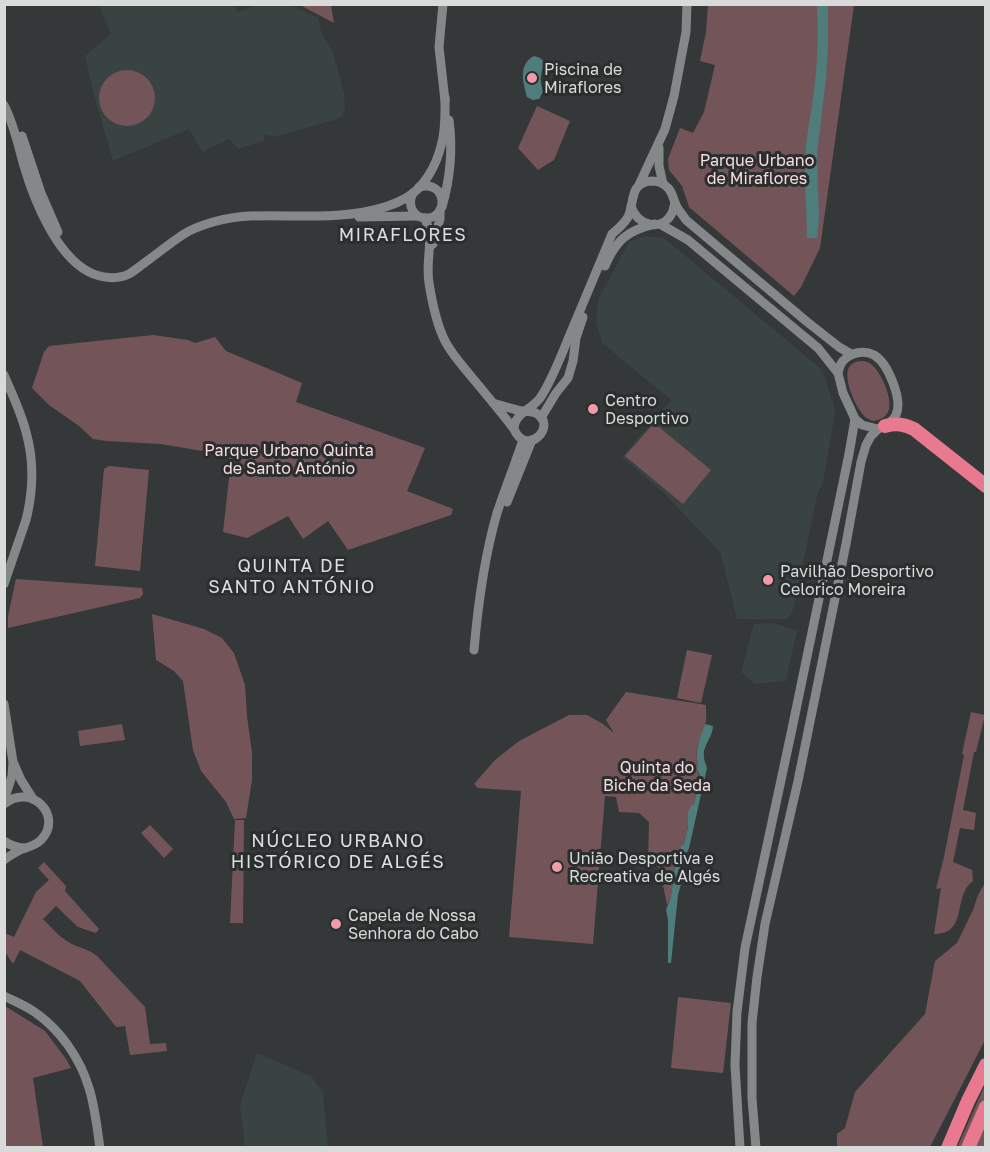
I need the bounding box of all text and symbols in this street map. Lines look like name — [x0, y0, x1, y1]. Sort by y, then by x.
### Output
place label: Piscina de Miraflores — [544, 59, 622, 97]
marker: Piscina de Miraflores — [525, 71, 539, 85]
park label: Parque Urbano de Miraflores — [700, 150, 814, 188]
district label: MIRAFLORES — [339, 223, 467, 245]
place label: Centro Desportivo — [605, 390, 689, 428]
marker: Centro Desportivo — [586, 402, 600, 416]
park label: Parque Urbano Quinta de Santo António — [204, 440, 374, 478]
district label: QUINTA DE SANTO ANTÓNIO — [208, 554, 376, 597]
place label: Pavilhão Desportivo Celorico Moreira — [780, 561, 934, 599]
marker: Pavilhão Desportivo Celorico Moreira — [761, 573, 775, 587]
park label: Quinta do Biche da Seda — [603, 757, 711, 795]
district label: NÚCLEO URBANO HISTÓRICO DE ALGÉS — [231, 829, 445, 872]
place label: União Desportiva e Recreativa de Algés — [569, 848, 720, 886]
marker: União Desportiva e Recreativa de Algés — [550, 860, 564, 874]
place label: Capela de Nossa Senhora do Cabo — [348, 905, 479, 943]
marker: Capela de Nossa Senhora do Cabo — [329, 917, 343, 931]

